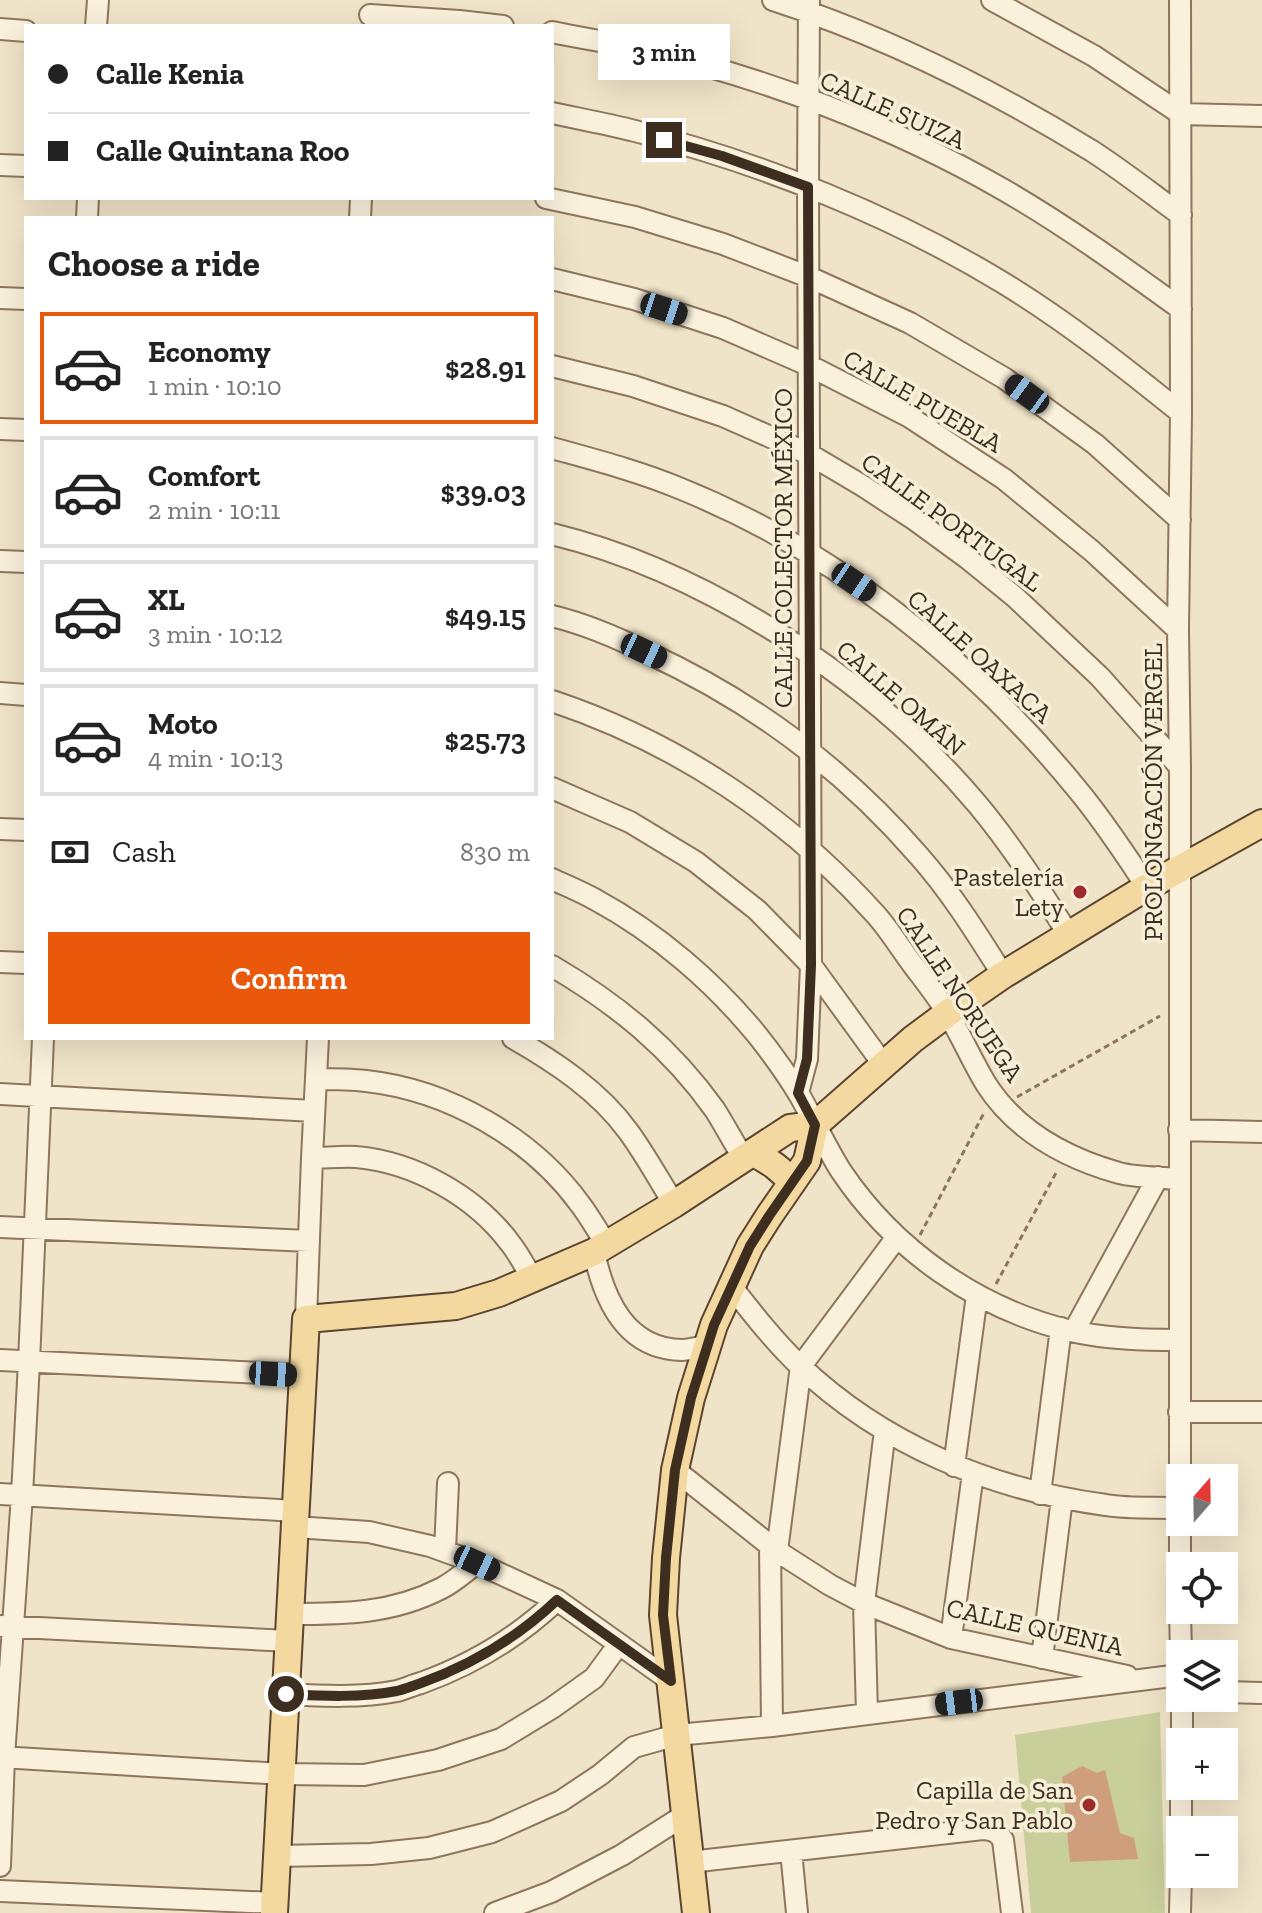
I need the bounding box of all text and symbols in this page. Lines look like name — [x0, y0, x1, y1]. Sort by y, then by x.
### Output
callout: 3 min — [598, 24, 730, 80]
text: 3 min — [632, 36, 696, 68]
text: Calle Kenia — [96, 56, 244, 92]
street label: CALLE SUIZA — [815, 64, 972, 157]
route end — [646, 122, 682, 158]
text: Calle Quintana Roo — [96, 133, 350, 169]
text: Choose a ride — [48, 242, 260, 285]
car — [637, 290, 691, 328]
icon: car — [52, 332, 124, 404]
text: Economy — [148, 334, 271, 370]
street label: CALLE PUEBLA — [838, 342, 1009, 460]
text: $28.91 — [445, 350, 526, 386]
text: 1 min · 10:10 — [148, 370, 282, 402]
car — [1001, 370, 1053, 418]
street label: CALLE COLECTOR MÉXICO — [767, 388, 799, 708]
street label: CALLE PORTUGAL — [855, 446, 1049, 598]
icon: car — [52, 456, 124, 528]
text: Comfort — [148, 458, 260, 494]
text: $39.03 — [441, 474, 526, 510]
text: 2 min · 10:11 — [148, 494, 280, 526]
car — [827, 559, 881, 605]
icon: car — [52, 580, 124, 652]
text: XL — [148, 582, 185, 618]
street label: CALLE OAXACA — [901, 582, 1060, 730]
text: $49.15 — [445, 598, 526, 634]
text: 3 min · 10:12 — [148, 618, 283, 650]
car — [617, 630, 671, 672]
street label: CALLE OMÁN — [830, 633, 972, 763]
street label: PROLONGACIÓN VERGEL — [1137, 643, 1169, 941]
icon: car — [52, 704, 124, 776]
text: Moto — [148, 706, 218, 742]
text: $25.73 — [444, 722, 526, 758]
text: 4 min · 10:13 — [148, 742, 284, 774]
icon: cash — [48, 830, 92, 874]
text: Cash — [112, 834, 176, 870]
text: 830 m — [460, 836, 530, 868]
place label: Pastelería Lety — [954, 861, 1065, 923]
marker: Pastelería Lety — [1071, 883, 1089, 901]
street label: CALLE NORUEGA — [889, 900, 1031, 1089]
button: Confirm — [48, 932, 530, 1024]
car — [248, 1361, 298, 1387]
north arrow — [1166, 1464, 1238, 1536]
map controls — [1166, 1464, 1238, 1888]
car — [450, 1542, 504, 1584]
button: locate — [1166, 1552, 1238, 1624]
street label: CALLE QUENIA — [943, 1591, 1128, 1663]
button: layers — [1166, 1640, 1238, 1712]
route start — [268, 1676, 304, 1712]
car — [934, 1687, 984, 1717]
button: + — [1166, 1728, 1238, 1800]
place label: Capilla de San Pedro y San Pablo — [875, 1774, 1073, 1836]
marker: Capilla de San Pedro y San Pablo — [1080, 1796, 1098, 1814]
button: − — [1166, 1816, 1238, 1888]

